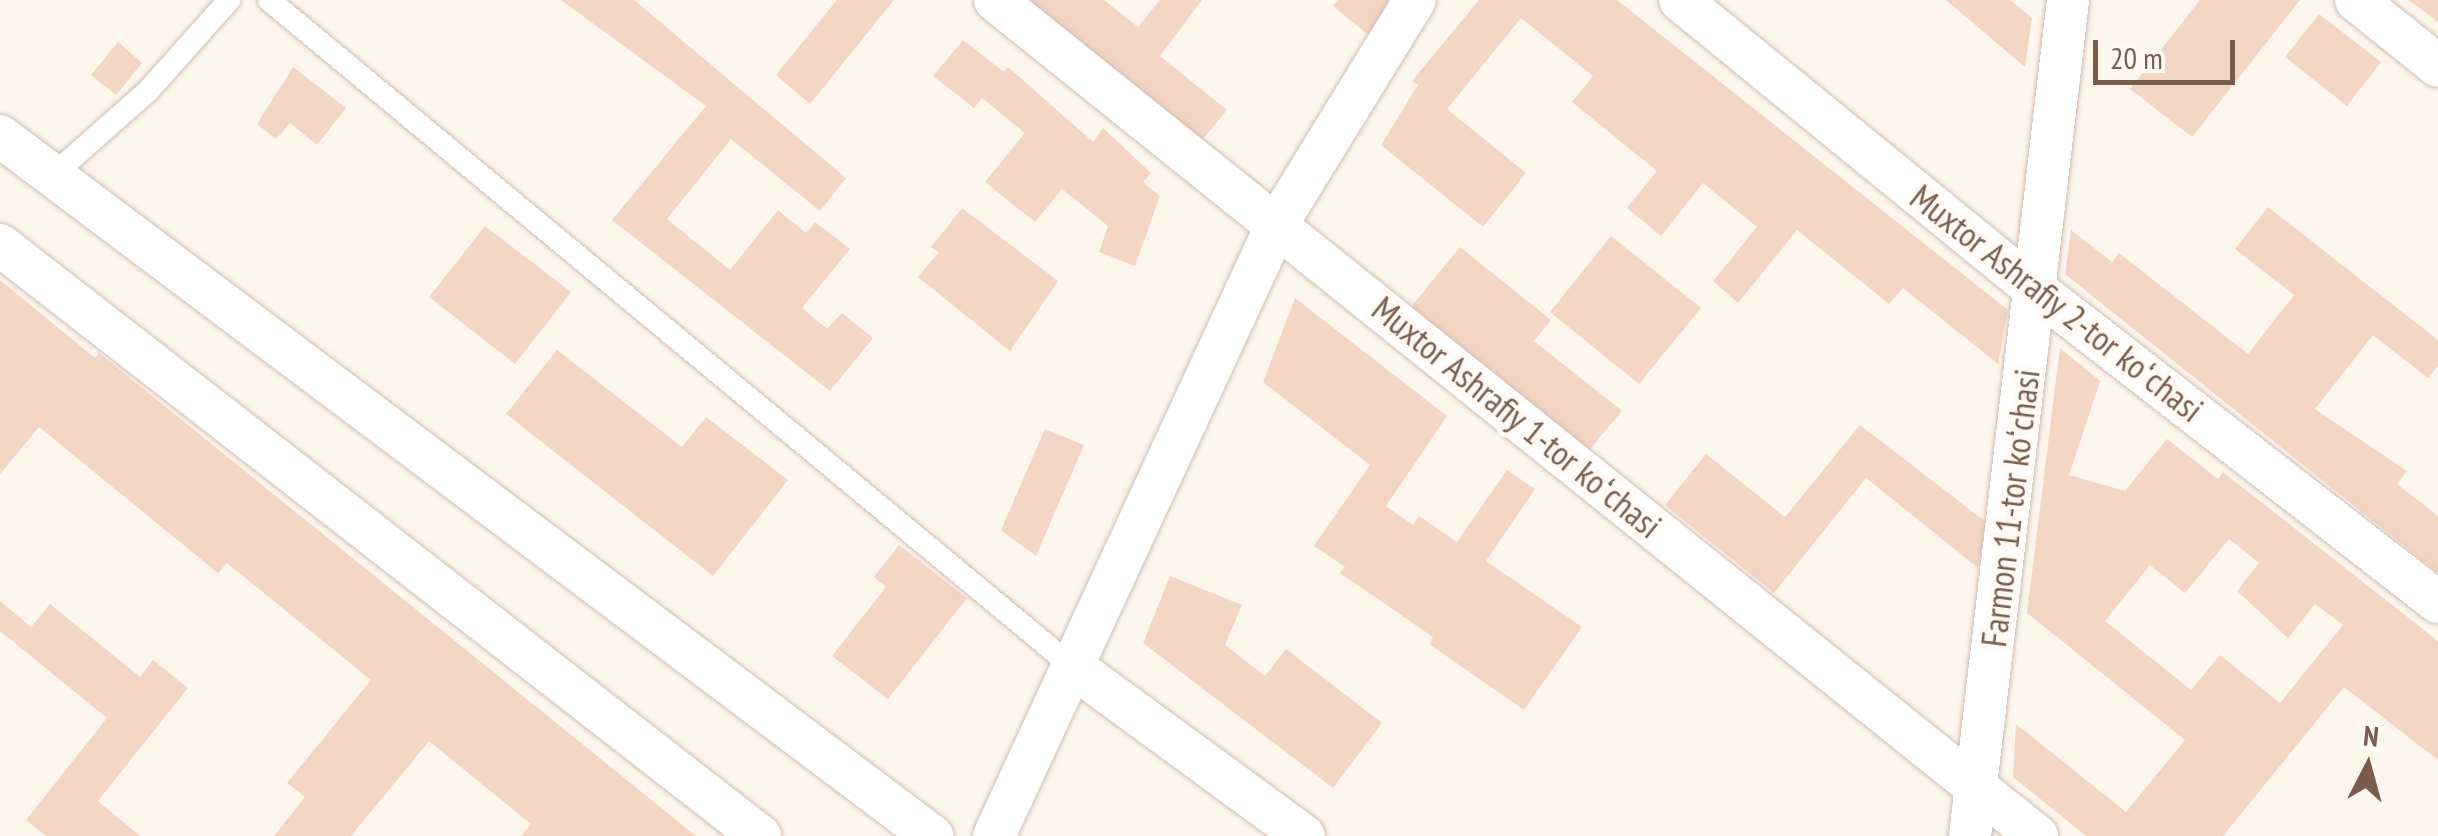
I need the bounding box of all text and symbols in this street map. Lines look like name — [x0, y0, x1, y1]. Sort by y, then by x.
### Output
scale bar — [2098, 20, 2240, 82]
text: 20 m — [2110, 38, 2163, 77]
street label: Muxtor Ashrafiy 2-tor koʻchasi — [1902, 175, 2212, 431]
street label: Muxtor Ashrafiy 1-tor koʻchasi — [1363, 287, 1671, 547]
street label: Farmon 11-tor koʻchasi — [1972, 367, 2048, 649]
north arrow — [2318, 716, 2418, 816]
text: N — [2362, 716, 2381, 755]

